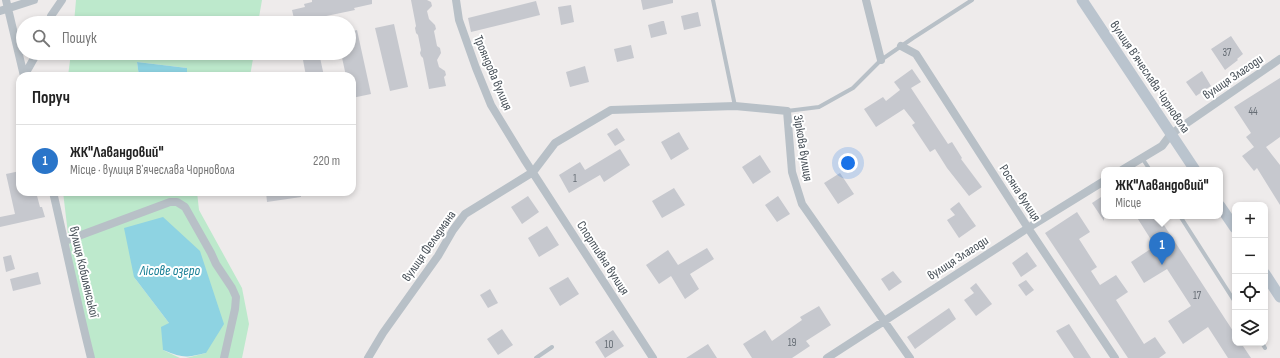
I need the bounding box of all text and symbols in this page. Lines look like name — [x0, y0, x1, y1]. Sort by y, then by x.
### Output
search box — [16, 16, 356, 60]
street label: вулиця Вʼячеслава Чорновола — [1106, 18, 1194, 136]
icon: search — [30, 27, 52, 49]
text: Пошук — [62, 29, 97, 48]
street label: Трояндова вулиця — [470, 33, 516, 113]
house number: 37 — [1222, 46, 1232, 59]
street label: вулиця Злагоди — [1200, 51, 1266, 103]
text: Поруч — [32, 88, 70, 108]
house number: 44 — [1248, 105, 1258, 118]
street label: Зіркова вулиця — [790, 114, 816, 182]
text: ЖК"Лавандовий" — [70, 143, 164, 162]
text: 1 — [42, 153, 48, 169]
text: 220 m — [313, 153, 340, 169]
your location — [838, 153, 858, 173]
text: Місце · вулиця Вʼячеслава Чорновола — [70, 162, 235, 178]
street label: Росяна вулиця — [996, 162, 1044, 224]
popup — [1101, 167, 1223, 219]
house number: 1 — [573, 172, 577, 185]
text: ЖК"Лавандовий" — [1115, 176, 1209, 195]
text: Місце — [1115, 195, 1141, 211]
map controls — [1232, 202, 1268, 346]
button: + — [1232, 202, 1268, 238]
street label: вулиця Фельдмана — [399, 207, 459, 285]
street label: Спортивна вулиця — [573, 218, 633, 298]
street label: вулиця Кобилянської — [66, 225, 102, 320]
street label: вулиця Злагоди — [925, 232, 991, 284]
pin: 1 — [1149, 232, 1175, 265]
button: − — [1232, 238, 1268, 274]
water label: Лісове озеро — [139, 262, 200, 279]
button: locate — [1232, 274, 1268, 310]
house number: 17 — [1193, 289, 1202, 302]
button: layers — [1232, 310, 1268, 346]
house number: 19 — [788, 336, 796, 349]
house number: 10 — [605, 338, 613, 351]

